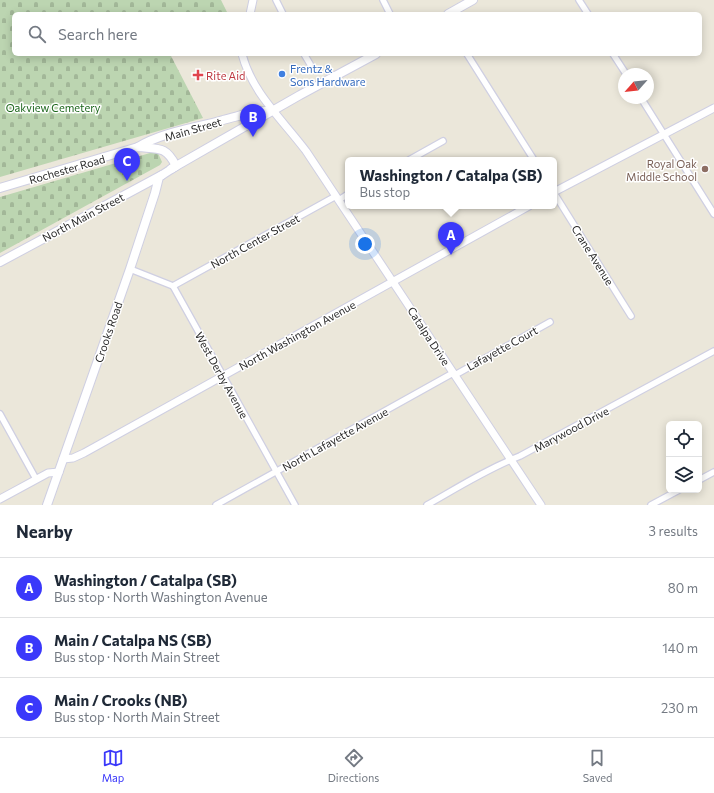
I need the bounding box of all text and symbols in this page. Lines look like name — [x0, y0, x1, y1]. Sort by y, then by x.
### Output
search box — [12, 12, 702, 56]
icon: search — [26, 23, 48, 45]
text: Search here — [58, 25, 137, 43]
place label: Frentz & Sons Hardware — [290, 62, 366, 88]
north arrow — [618, 68, 654, 104]
place label: Rite Aid — [206, 69, 245, 82]
marker: Frentz & Sons Hardware — [277, 69, 287, 79]
marker: Rite Aid — [193, 70, 203, 80]
park label: Oakview Cemetery — [6, 101, 101, 114]
pin: B — [240, 104, 266, 137]
street label: Main Street — [163, 115, 223, 143]
pin: C — [114, 148, 140, 181]
street label: Rochester Road — [27, 152, 107, 186]
popup — [345, 157, 557, 209]
place label: Royal Oak Middle School — [626, 157, 697, 183]
marker: Royal Oak Middle School — [700, 164, 710, 174]
text: Washington / Catalpa (SB) — [360, 166, 543, 184]
text: Bus stop — [360, 184, 410, 200]
street label: North Main Street — [40, 190, 127, 244]
street label: North Center Street — [208, 211, 302, 271]
pin: A — [438, 222, 464, 255]
street label: Crane Avenue — [569, 223, 617, 288]
your location — [355, 234, 375, 254]
street label: North Washington Avenue — [237, 297, 358, 372]
street label: Crooks Road — [91, 300, 125, 364]
street label: Catalpa Drive — [405, 304, 453, 368]
street label: Lafayette Court — [464, 323, 540, 373]
street label: West Derby Avenue — [193, 329, 251, 421]
street label: North Lafayette Avenue — [280, 404, 390, 473]
street label: Marywood Drive — [531, 404, 611, 454]
map controls — [666, 421, 702, 493]
button: locate — [666, 421, 702, 457]
button: layers — [666, 457, 702, 493]
text: Nearby — [16, 521, 73, 542]
text: 3 results — [649, 523, 698, 539]
text: Washington / Catalpa (SB) — [54, 571, 237, 589]
text: A — [24, 580, 34, 596]
text: 80 m — [668, 580, 698, 596]
text: Bus stop · North Washington Avenue — [54, 589, 268, 605]
text: Main / Catalpa NS (SB) — [54, 631, 212, 649]
text: B — [25, 640, 33, 656]
text: 140 m — [662, 640, 698, 656]
text: Bus stop · North Main Street — [54, 649, 220, 665]
text: Main / Crooks (NB) — [54, 691, 187, 709]
text: C — [25, 700, 33, 716]
text: 230 m — [661, 700, 698, 716]
text: Bus stop · North Main Street — [54, 709, 220, 725]
tab: Map — [102, 747, 124, 784]
tab: Directions — [328, 747, 379, 784]
tab: Saved — [583, 747, 612, 784]

